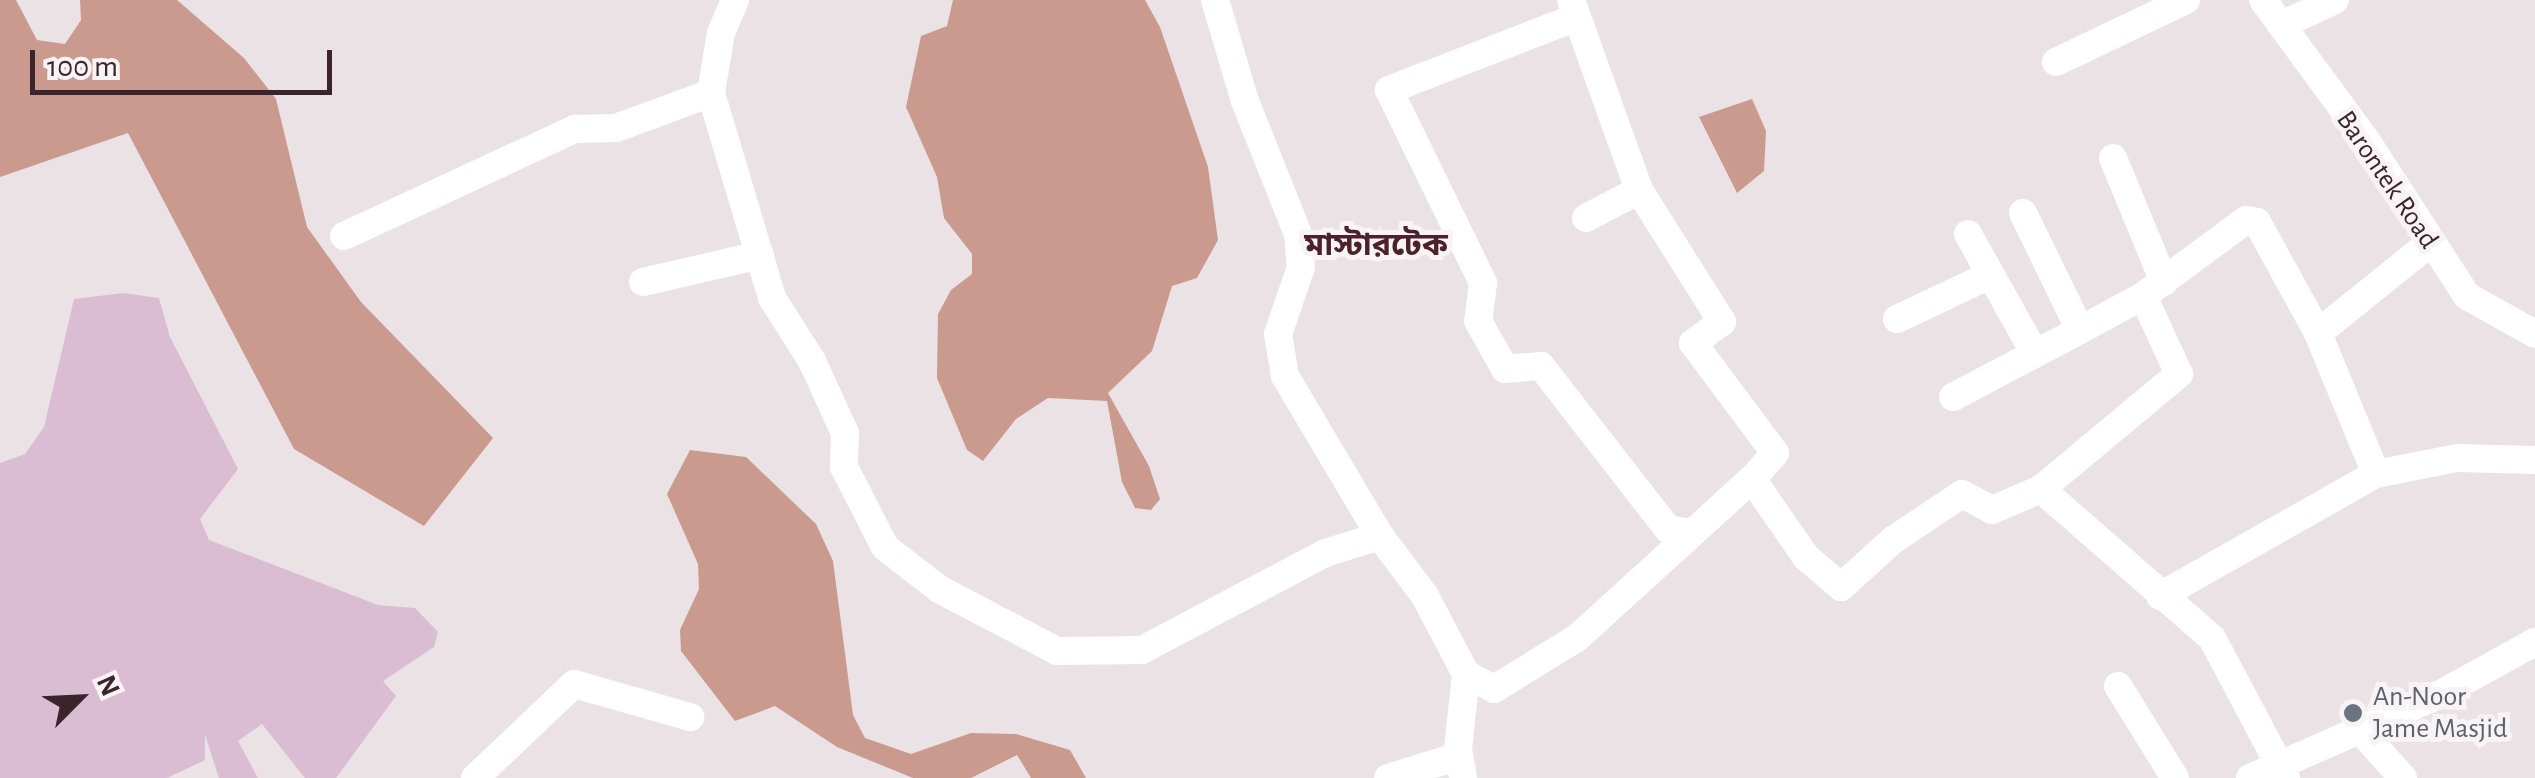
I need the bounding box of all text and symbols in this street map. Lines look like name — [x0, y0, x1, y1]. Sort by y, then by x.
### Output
scale bar — [35, 30, 338, 92]
text: 100 m — [47, 52, 118, 82]
street label: Barontek Road — [2329, 105, 2445, 255]
district label: মাস্টারটেক — [1304, 226, 1448, 264]
north arrow — [30, 648, 130, 748]
text: N — [91, 671, 124, 700]
place label: An-Noor Jame Masjid — [2373, 680, 2508, 746]
marker: An-Noor Jame Masjid — [2342, 702, 2364, 724]

